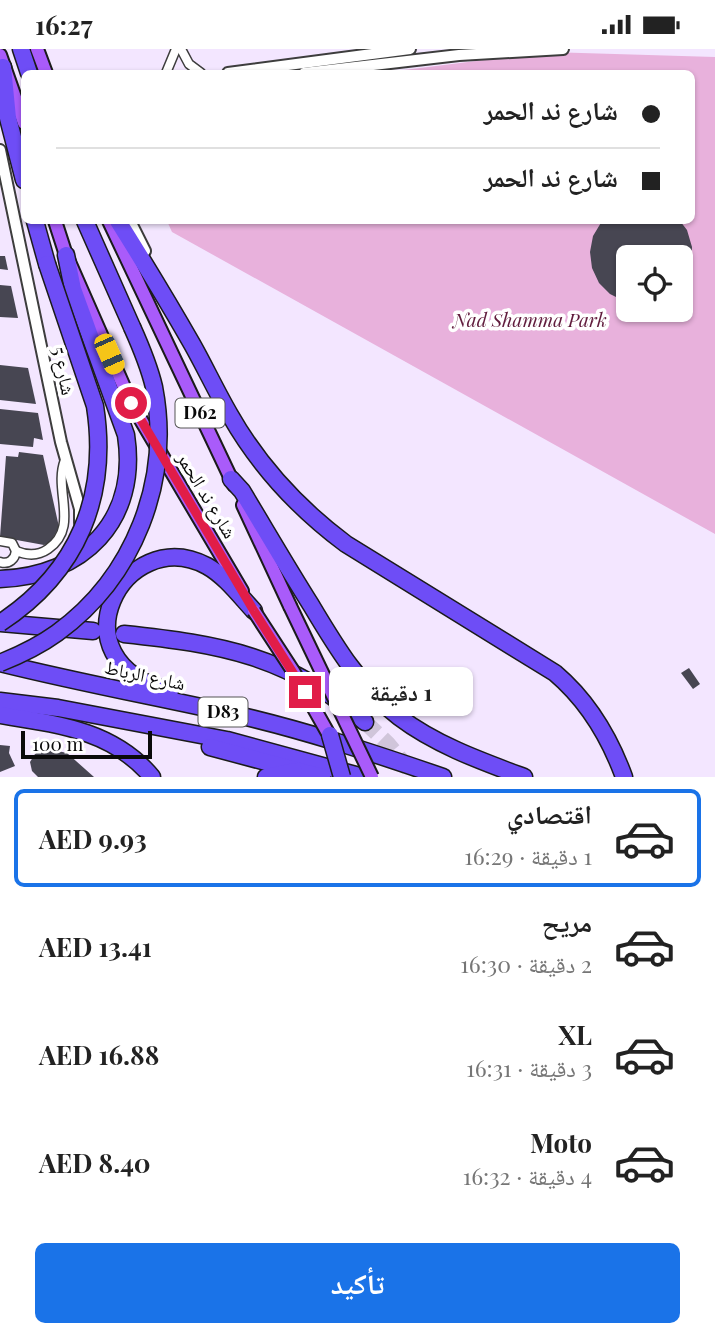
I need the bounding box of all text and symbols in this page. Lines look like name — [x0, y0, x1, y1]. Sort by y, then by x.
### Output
text: 16:27 — [35, 7, 93, 42]
text: شارع ند الحمر — [484, 92, 618, 127]
text: شارع ند الحمر — [484, 159, 618, 194]
map controls — [616, 245, 693, 322]
button: locate — [616, 245, 693, 322]
park label: Nad Shamma Park — [451, 306, 607, 332]
car — [91, 331, 128, 377]
street label: شارع 5 — [47, 344, 83, 397]
route start — [115, 387, 147, 419]
road number: D62 — [176, 399, 224, 427]
street label: شارع ند الحمر — [171, 446, 244, 543]
street label: شارع الرباط — [103, 653, 188, 695]
callout: 1 دقيقة — [330, 667, 473, 717]
route end — [289, 676, 321, 708]
text: 1 دقيقة — [370, 676, 432, 707]
road number: D83 — [198, 697, 248, 727]
scale bar — [21, 728, 152, 760]
text: 100 m — [32, 730, 83, 756]
text: اقتصادي — [507, 796, 592, 831]
icon: car — [613, 807, 676, 870]
text: AED 9.93 — [39, 821, 147, 856]
text: 1 دقيقة · 16:29 — [464, 840, 592, 871]
text: مريح — [542, 904, 592, 939]
icon: car — [613, 915, 676, 978]
text: AED 13.41 — [39, 929, 152, 964]
text: 2 دقيقة · 16:30 — [460, 948, 592, 979]
text: XL — [558, 1017, 592, 1052]
icon: car — [613, 1023, 676, 1086]
text: AED 16.88 — [39, 1037, 159, 1072]
text: 3 دقيقة · 16:31 — [466, 1052, 592, 1083]
text: Moto — [530, 1125, 592, 1160]
icon: car — [613, 1131, 676, 1194]
text: AED 8.40 — [39, 1145, 151, 1180]
text: 4 دقيقة · 16:32 — [463, 1160, 592, 1191]
button: تأكيد — [35, 1243, 680, 1323]

